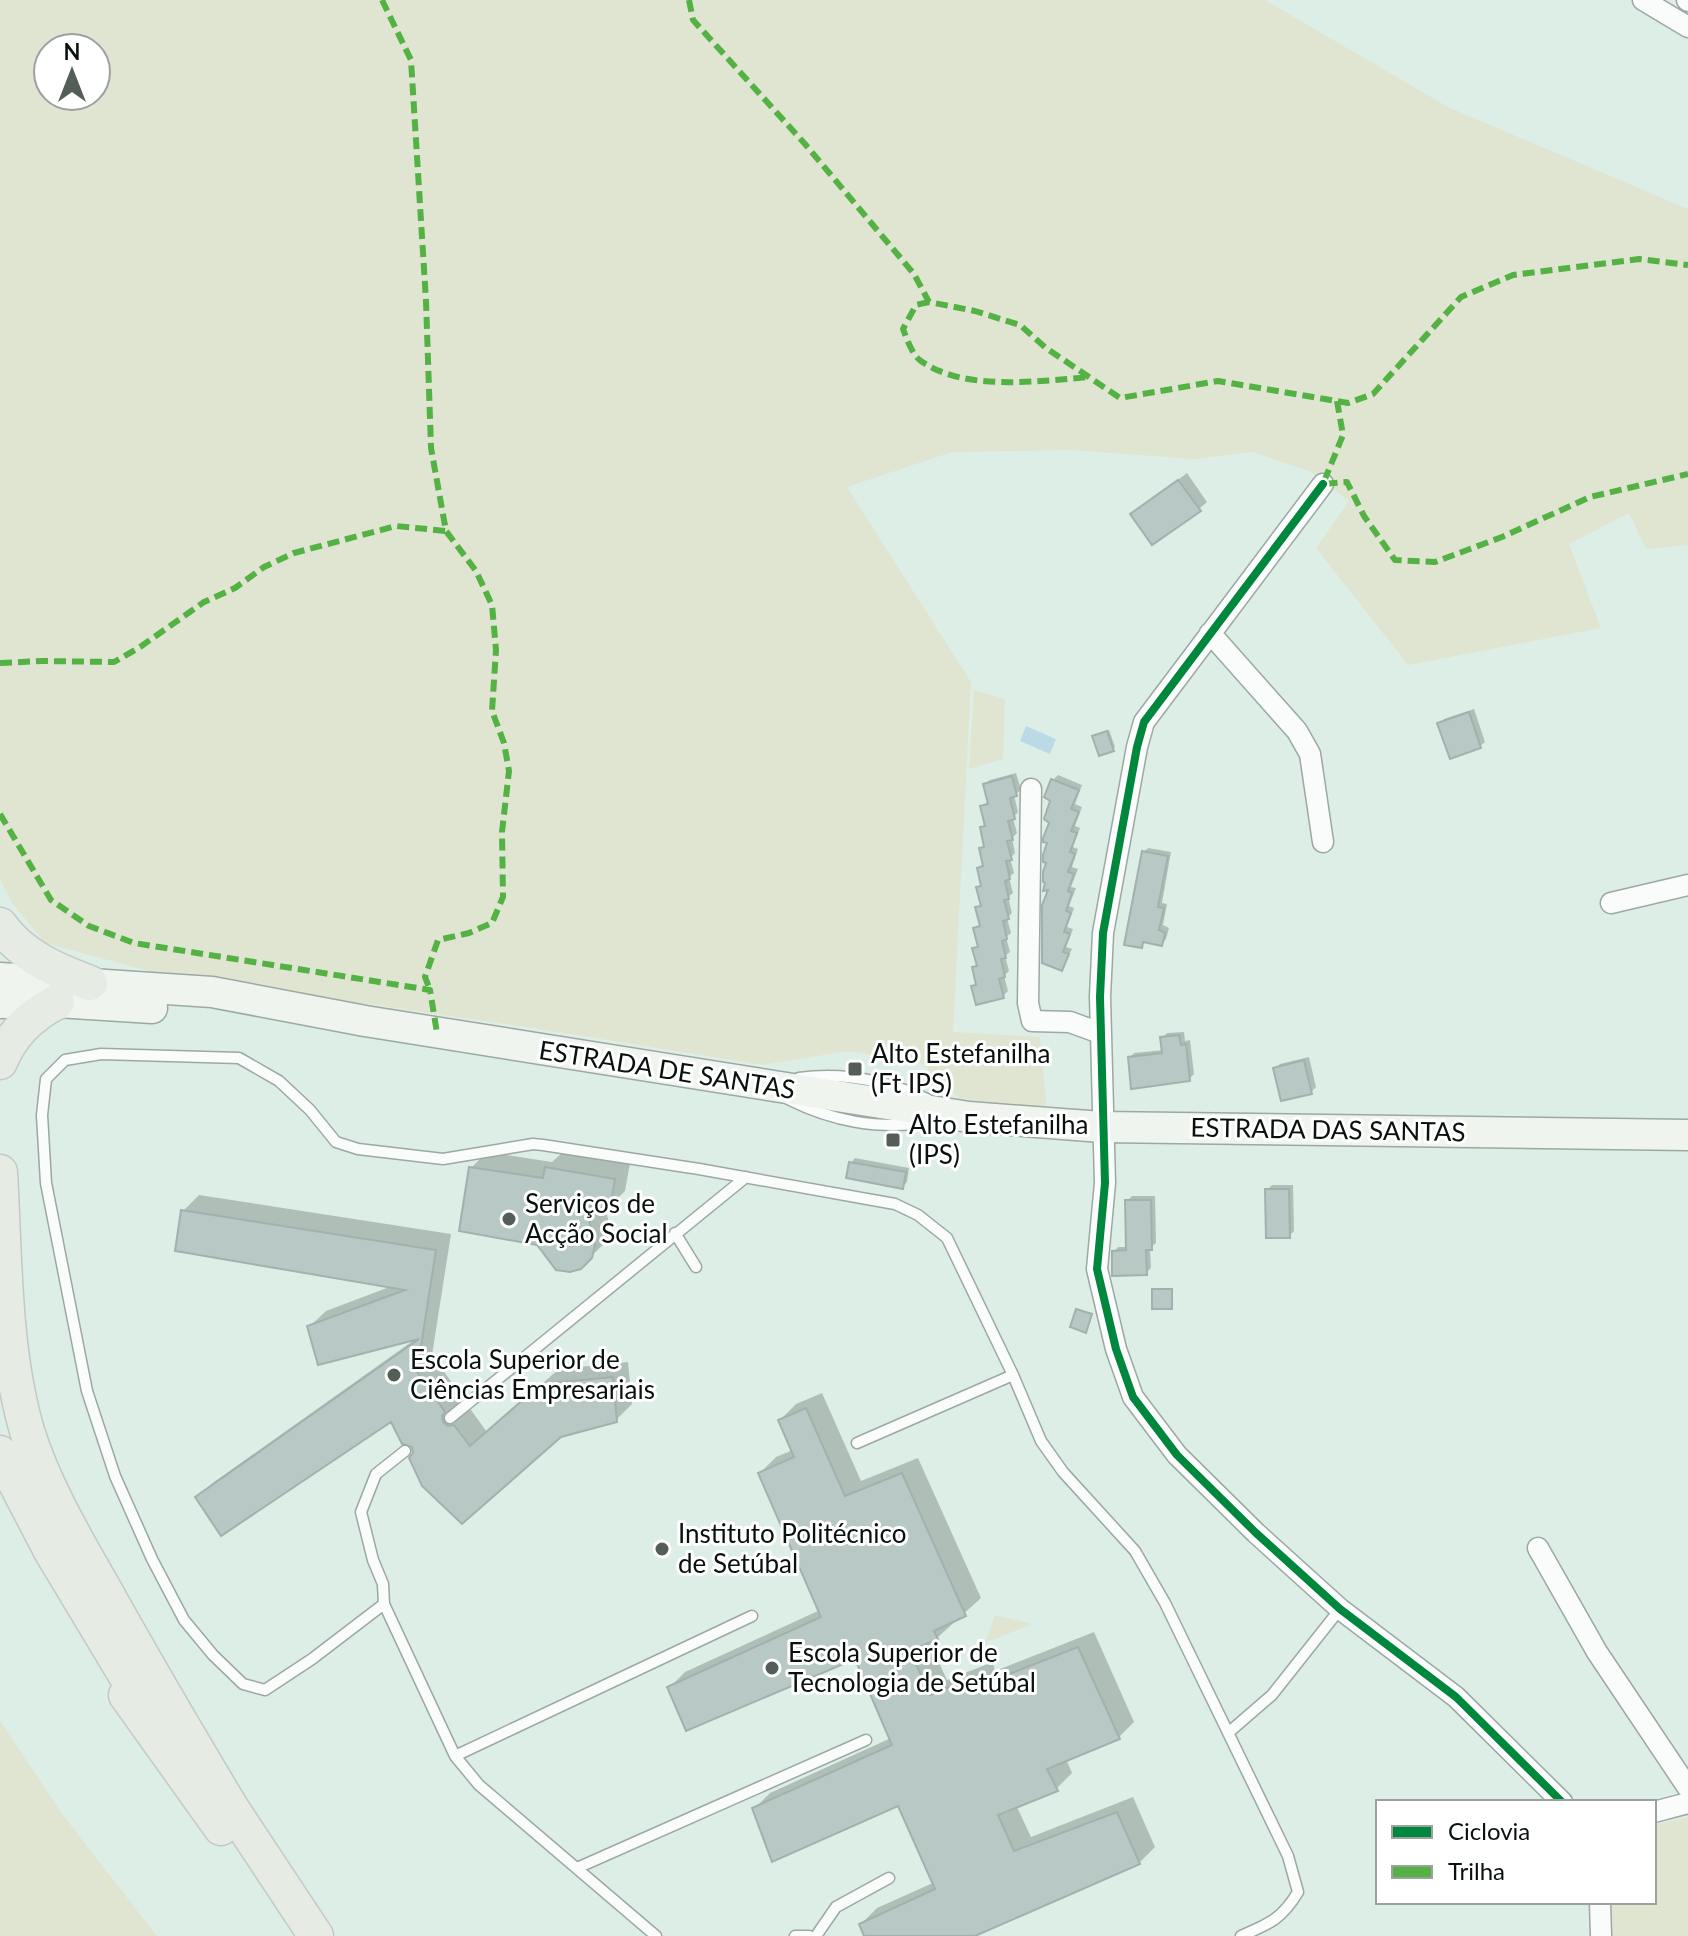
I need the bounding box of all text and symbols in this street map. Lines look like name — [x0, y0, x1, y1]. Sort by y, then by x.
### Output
north arrow — [32, 32, 112, 112]
text: N — [64, 38, 80, 65]
street label: ESTRADA DE SANTAS — [537, 1033, 798, 1105]
place label: Alto Estefanilha (Ft IPS) — [871, 1037, 1051, 1099]
marker: Alto Estefanilha (Ft IPS) — [846, 1060, 864, 1078]
place label: Alto Estefanilha (IPS) — [909, 1108, 1089, 1170]
street label: ESTRADA DAS SANTAS — [1190, 1111, 1466, 1147]
marker: Alto Estefanilha (IPS) — [884, 1131, 902, 1149]
place label: Serviços de Acção Social — [525, 1187, 668, 1249]
marker: Serviços de Acção Social — [500, 1210, 518, 1228]
place label: Escola Superior de Ciências Empresariais — [410, 1343, 655, 1405]
marker: Escola Superior de Ciências Empresariais — [385, 1366, 403, 1384]
place label: Instituto Politécnico de Setúbal — [678, 1517, 906, 1579]
marker: Instituto Politécnico de Setúbal — [653, 1540, 671, 1558]
place label: Escola Superior de Tecnologia de Setúbal — [788, 1636, 1036, 1698]
marker: Escola Superior de Tecnologia de Setúbal — [763, 1659, 781, 1677]
legend — [1376, 1800, 1656, 1904]
text: Ciclovia — [1448, 1816, 1530, 1845]
text: Trilha — [1448, 1856, 1505, 1885]

